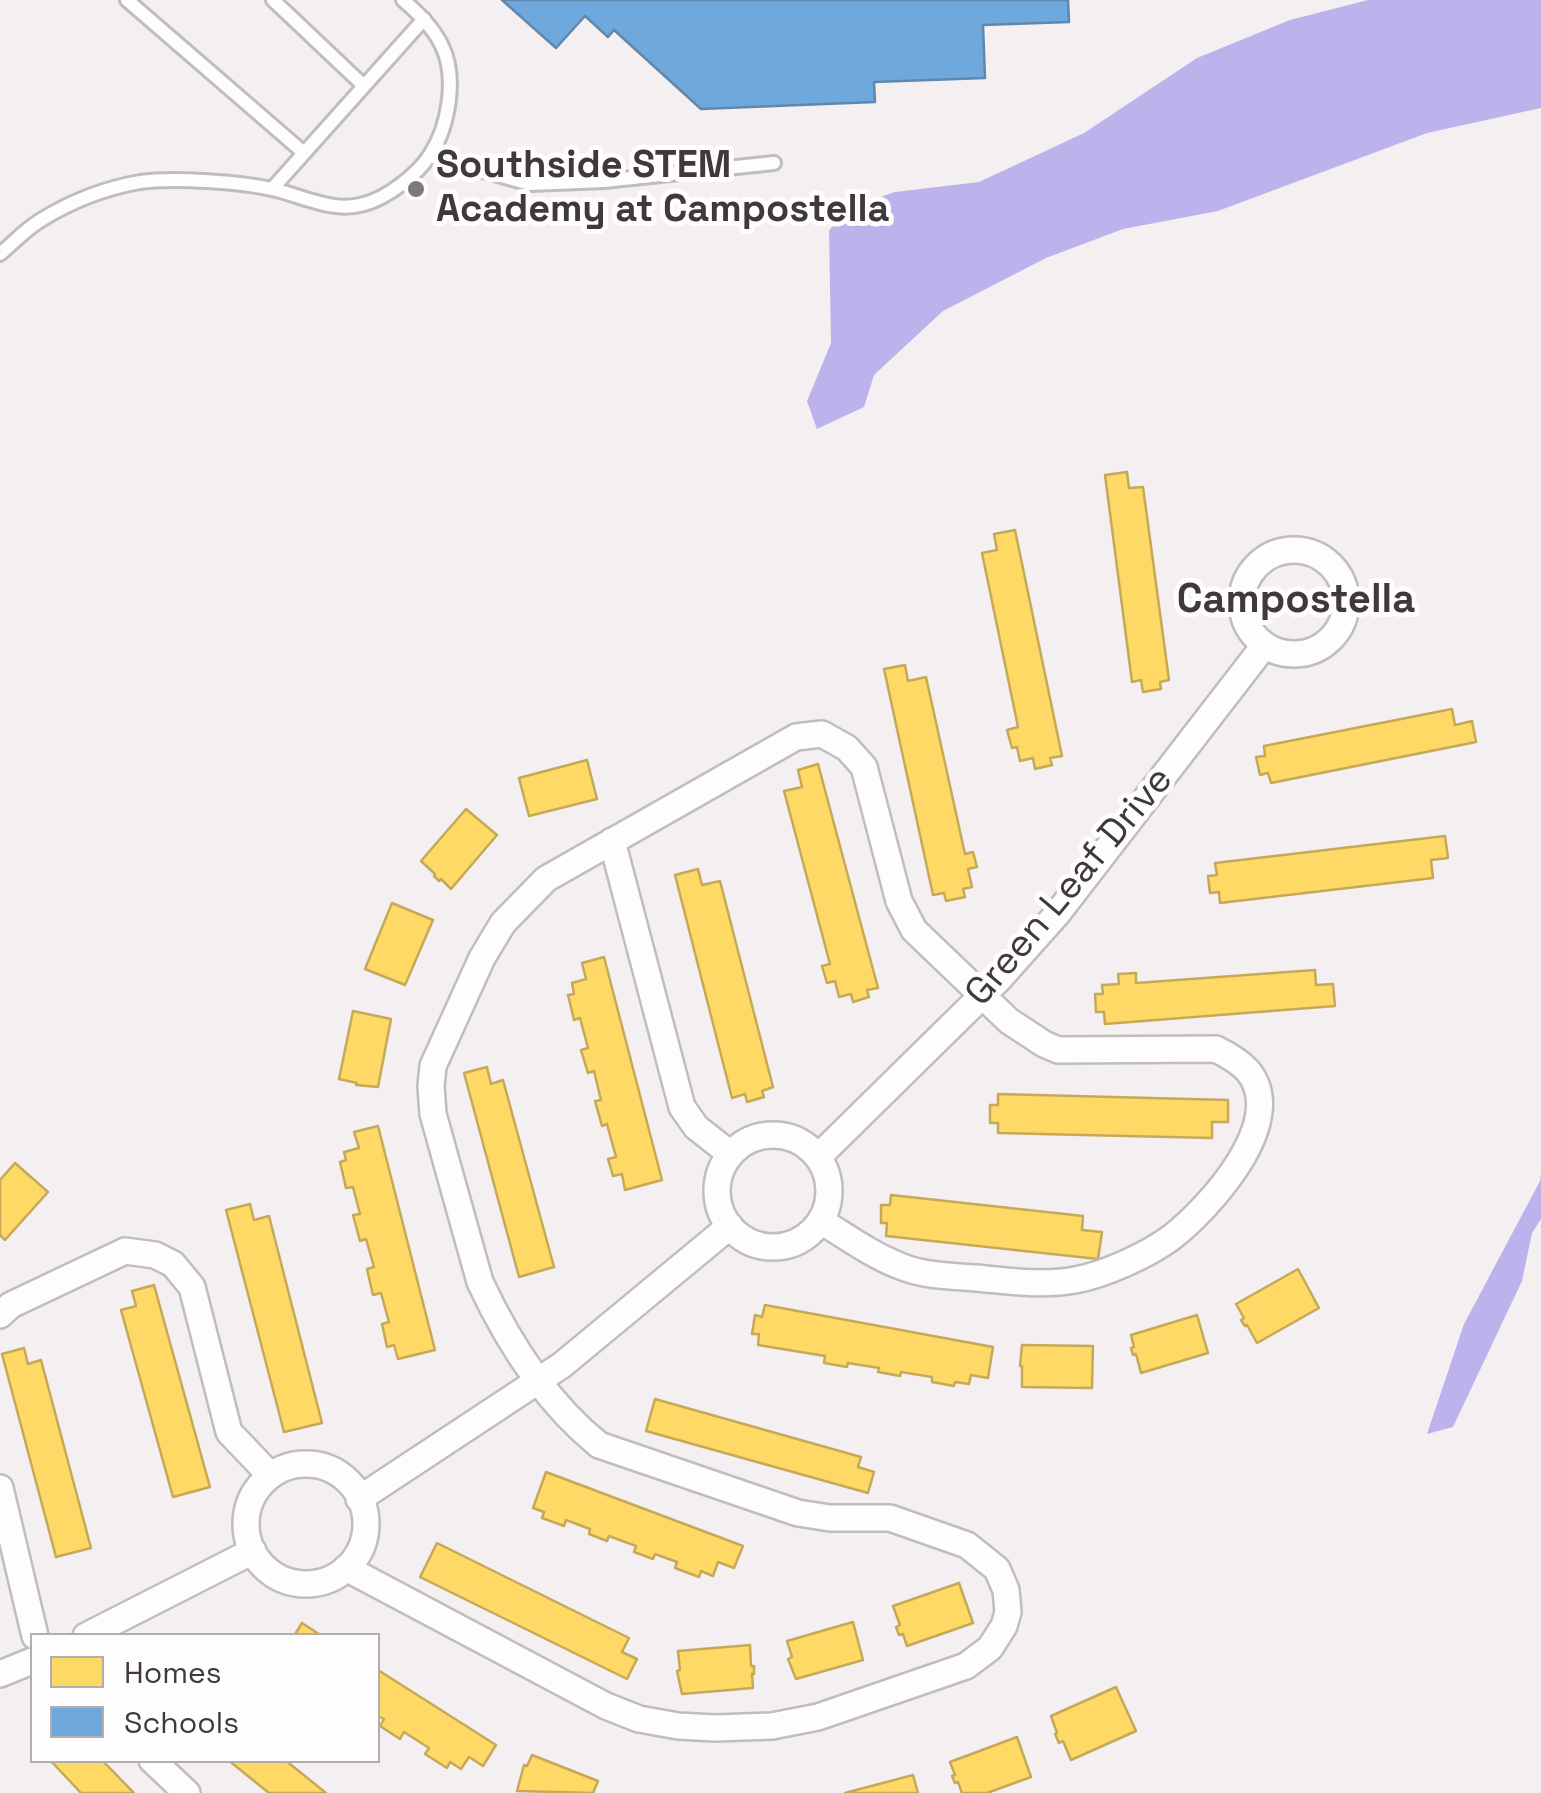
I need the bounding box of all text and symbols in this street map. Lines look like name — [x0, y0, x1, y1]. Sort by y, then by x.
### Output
place label: Southside STEM Academy at Campostella — [436, 144, 890, 233]
marker: Southside STEM Academy at Campostella — [405, 178, 427, 200]
district label: Campostella — [1177, 577, 1415, 625]
street label: Green Leaf Drive — [957, 758, 1183, 1016]
legend — [30, 1633, 380, 1763]
text: Homes — [124, 1653, 222, 1692]
text: Schools — [124, 1703, 239, 1742]

